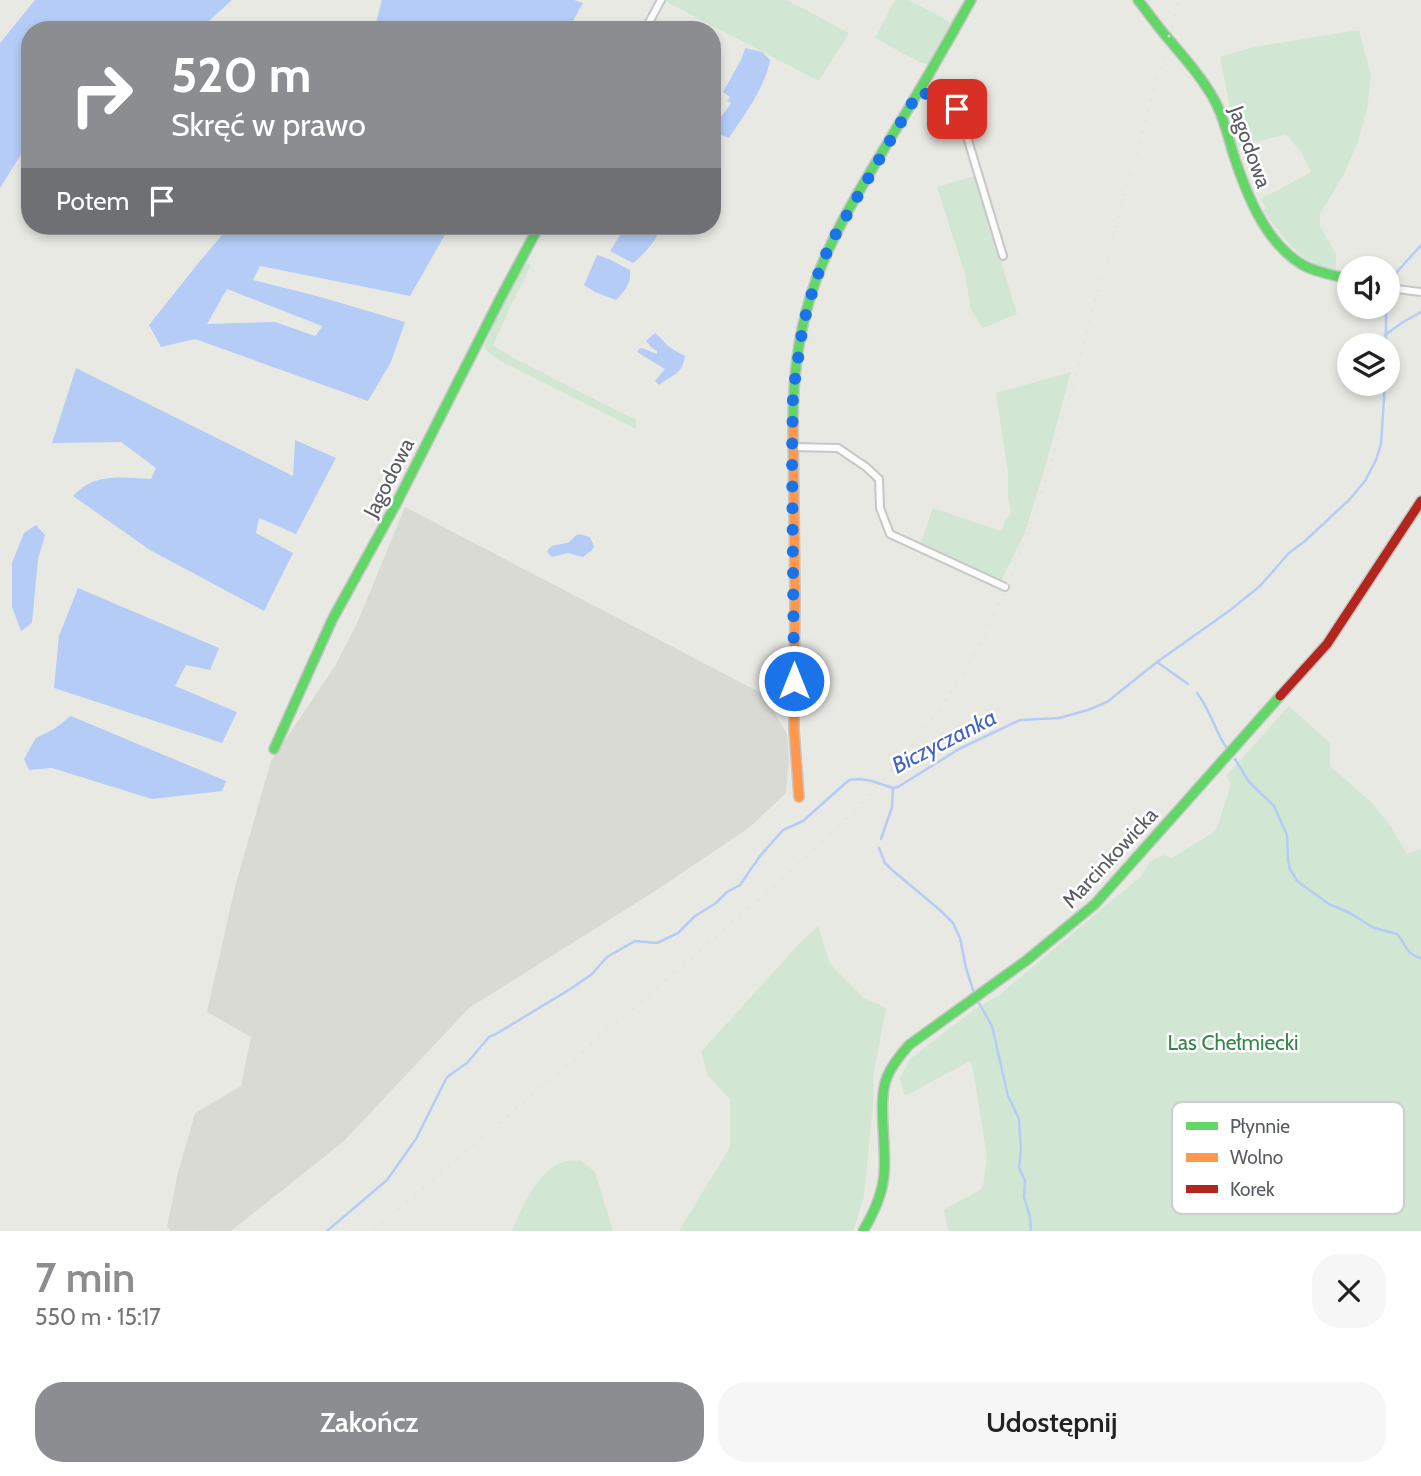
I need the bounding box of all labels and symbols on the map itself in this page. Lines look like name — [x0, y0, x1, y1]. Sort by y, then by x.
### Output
pin — [927, 79, 987, 139]
street label: Jagodowa — [1224, 101, 1277, 191]
street label: Jagodowa — [358, 434, 419, 522]
position arrow — [757, 644, 831, 718]
water label: Biczyczanka — [887, 703, 1001, 779]
street label: Marcinkowicka — [1057, 802, 1162, 913]
park label: Las Chełmiecki — [1167, 1030, 1299, 1055]
legend — [1172, 1102, 1404, 1214]
text: Płynnie — [1230, 1115, 1290, 1138]
text: Wolno — [1230, 1146, 1283, 1169]
text: Korek — [1230, 1178, 1275, 1201]

